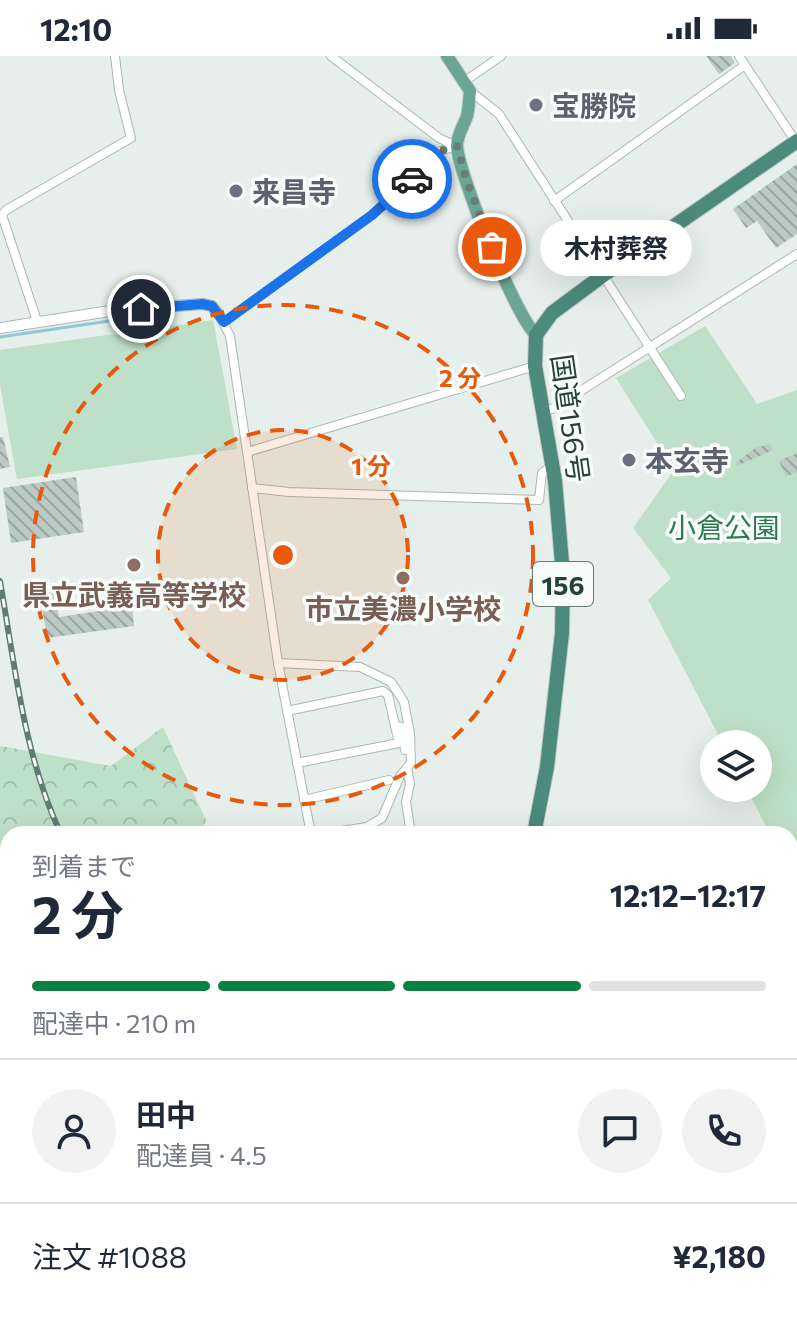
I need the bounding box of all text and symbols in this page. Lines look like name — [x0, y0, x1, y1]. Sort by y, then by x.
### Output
text: 12:10 — [40, 10, 112, 47]
place label: 宝勝院 — [552, 88, 636, 122]
marker: 宝勝院 — [527, 96, 545, 114]
courier — [372, 139, 452, 219]
icon: car — [390, 157, 434, 201]
place label: 来昌寺 — [252, 174, 336, 208]
marker: 来昌寺 — [227, 182, 245, 200]
pin — [458, 213, 526, 281]
callout: 木村葬祭 — [540, 219, 692, 275]
icon: bag — [470, 225, 514, 269]
text: 木村葬祭 — [564, 232, 668, 263]
pin — [107, 275, 175, 343]
icon: home — [119, 287, 163, 331]
street label: 国道156号 — [545, 352, 597, 484]
text: 2 分 — [439, 363, 481, 392]
place label: 本玄寺 — [645, 443, 729, 477]
text: 1 分 — [351, 451, 391, 480]
marker: 本玄寺 — [620, 451, 638, 469]
park label: 小倉公園 — [668, 510, 780, 544]
centre of rings — [269, 541, 297, 569]
marker: 県立武義高等学校 — [125, 556, 143, 574]
road number: 156 — [533, 562, 593, 606]
marker: 市立美濃小学校 — [394, 569, 412, 587]
place label: 県立武義高等学校 — [22, 577, 246, 611]
place label: 市立美濃小学校 — [305, 591, 501, 625]
map controls — [700, 730, 772, 802]
button: layers — [700, 730, 772, 802]
text: 到着まで — [32, 850, 136, 881]
text: 12:12–12:17 — [610, 876, 766, 913]
text: 2 分 — [32, 881, 124, 945]
text: 配達中 · 210 m — [32, 1007, 196, 1038]
button: person — [32, 1089, 116, 1173]
button: chat — [578, 1089, 662, 1173]
button: phone — [682, 1089, 766, 1173]
text: 田中 — [136, 1095, 196, 1132]
text: 配達員 · 4.5 — [136, 1139, 267, 1170]
text: 注文 #1088 — [32, 1237, 187, 1274]
text: ¥2,180 — [672, 1237, 766, 1274]

